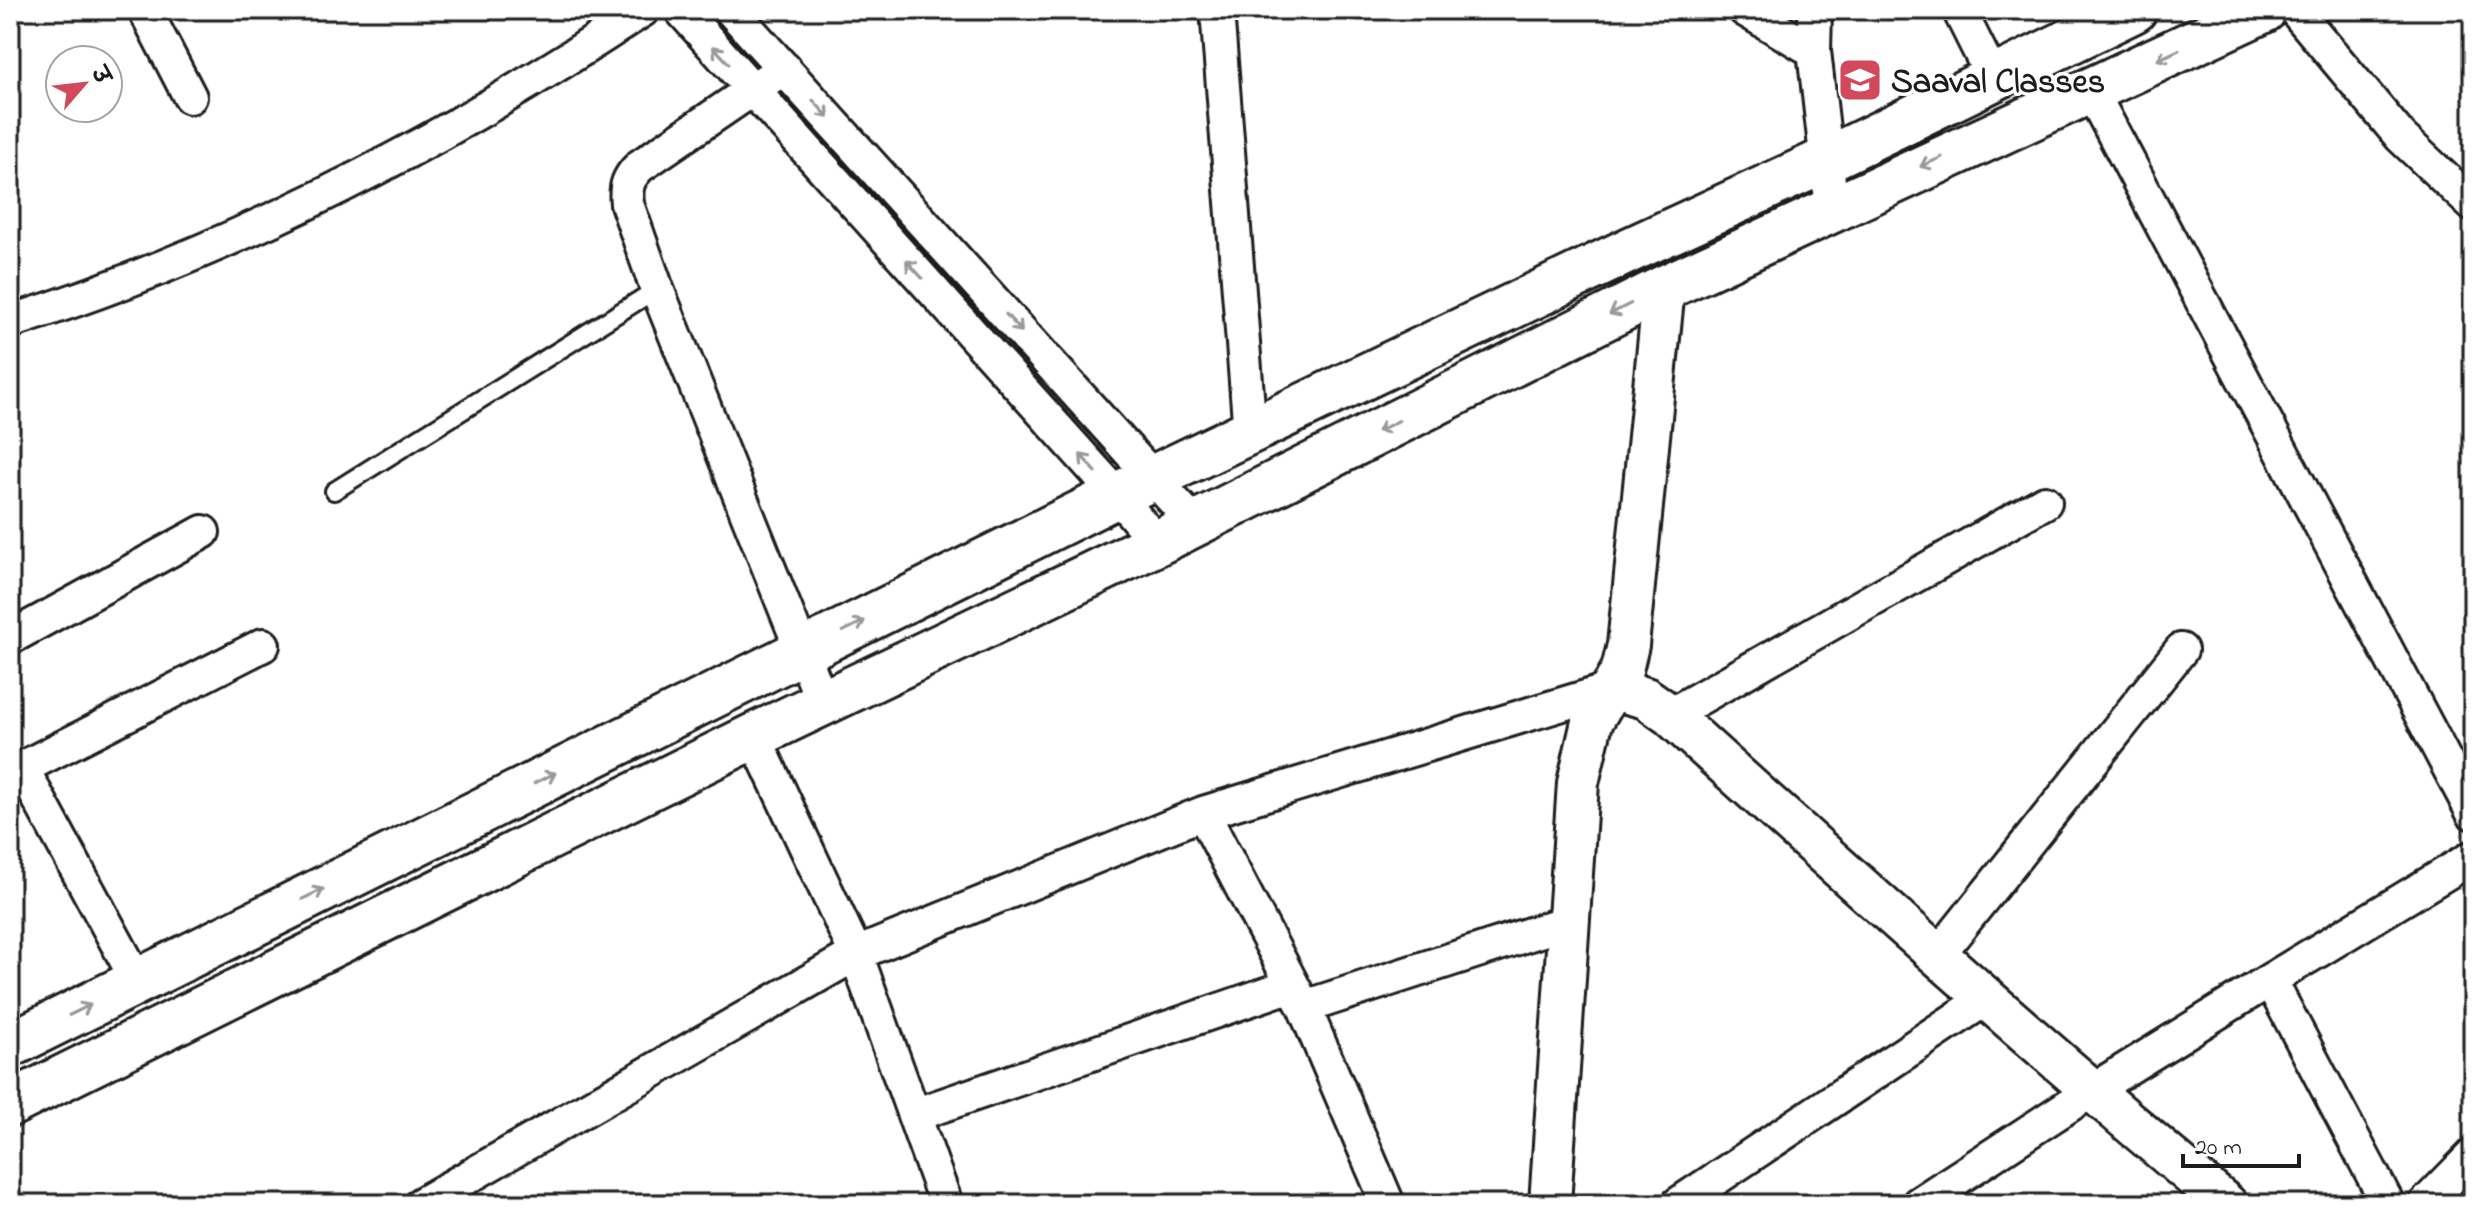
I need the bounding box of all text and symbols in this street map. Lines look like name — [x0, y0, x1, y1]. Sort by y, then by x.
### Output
north arrow — [44, 44, 124, 124]
one-way arrow — [712, 46, 730, 66]
one-way arrow — [2157, 48, 2181, 63]
school or university icon: Saaval Classes — [1836, 56, 1884, 104]
place label: Saaval Classes — [1891, 59, 2105, 109]
text: उ — [81, 60, 118, 92]
one-way arrow — [812, 99, 831, 119]
one-way arrow — [1920, 156, 1944, 171]
one-way arrow — [905, 260, 923, 280]
one-way arrow — [1609, 302, 1633, 318]
one-way arrow — [1005, 312, 1023, 332]
one-way arrow — [1376, 419, 1400, 434]
one-way arrow — [1079, 453, 1097, 473]
one-way arrow — [841, 617, 865, 633]
one-way arrow — [533, 770, 557, 786]
one-way arrow — [300, 886, 324, 902]
one-way arrow — [68, 1002, 92, 1017]
scale bar — [2183, 1118, 2299, 1168]
text: 20 m — [2195, 1131, 2242, 1166]

